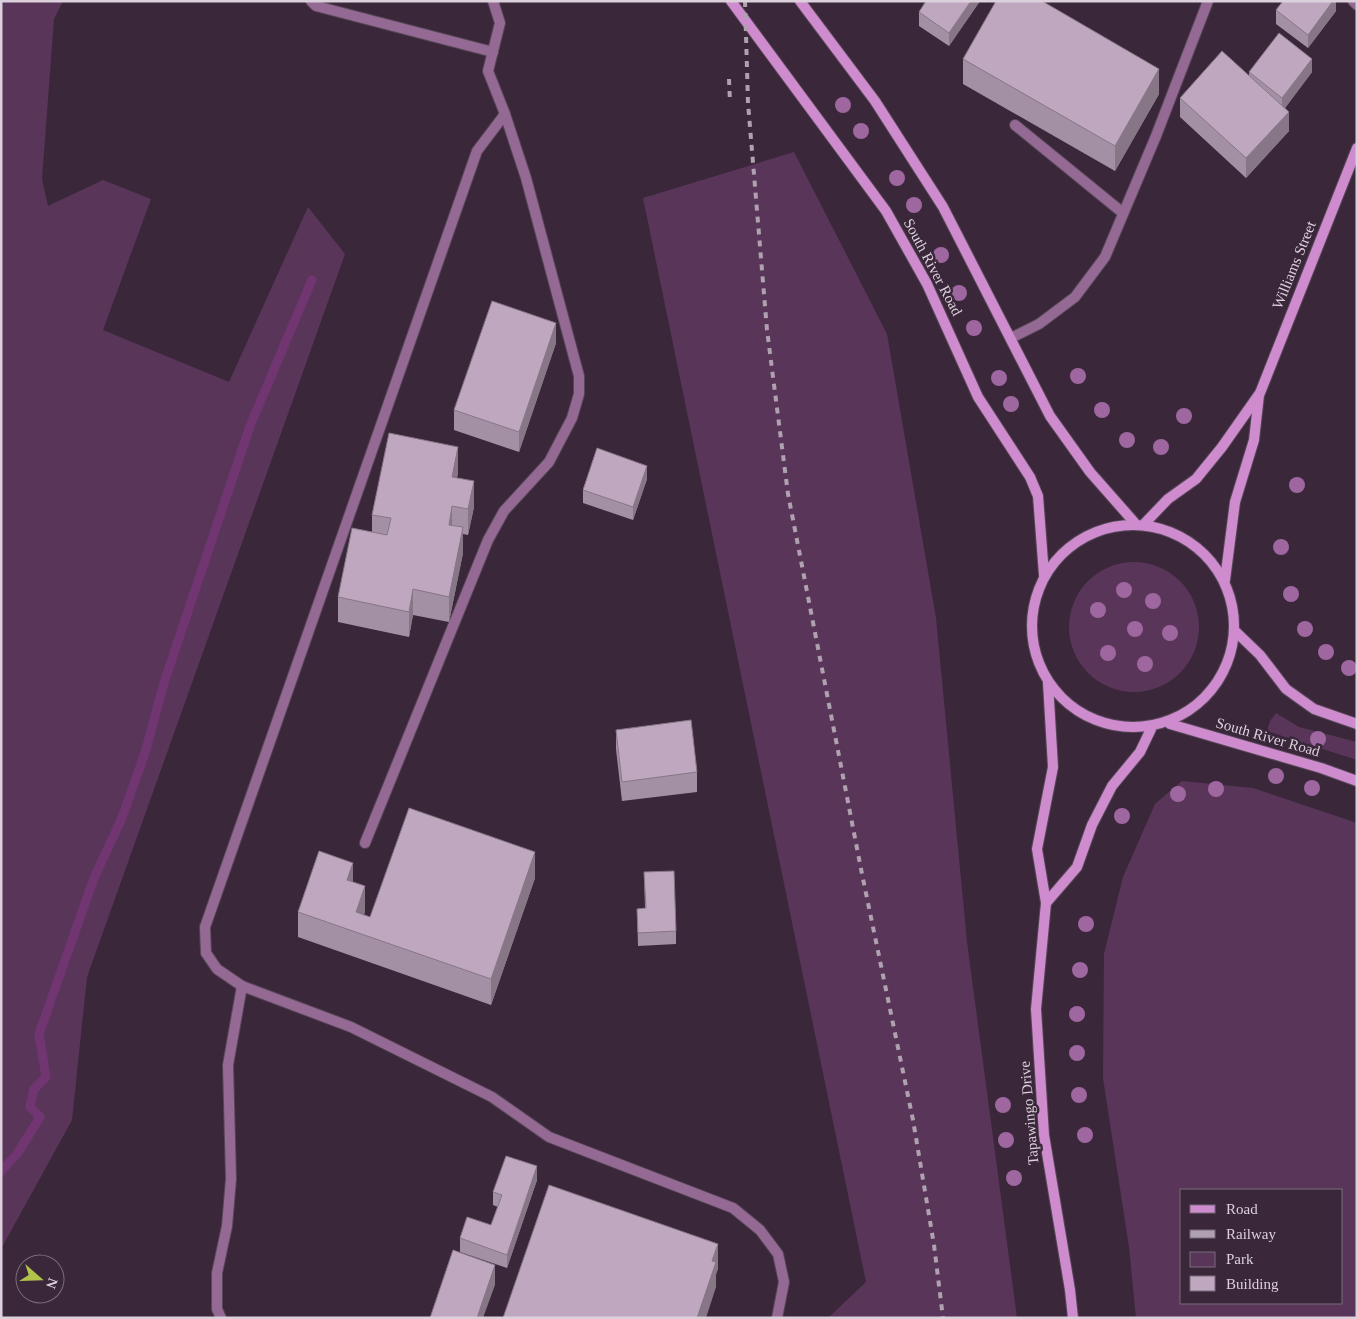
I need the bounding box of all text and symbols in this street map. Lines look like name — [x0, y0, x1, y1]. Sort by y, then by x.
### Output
street label: South River Road — [901, 216, 966, 319]
street label: Williams Street — [1269, 218, 1319, 311]
street label: South River Road — [1214, 714, 1322, 760]
street label: Tapawingo Drive — [1016, 1060, 1042, 1166]
legend — [1180, 1189, 1343, 1304]
text: Road — [1226, 1201, 1258, 1217]
text: Railway — [1226, 1226, 1276, 1242]
text: Park — [1226, 1251, 1254, 1267]
north arrow — [15, 1254, 65, 1304]
text: N — [43, 1276, 61, 1291]
text: Building — [1226, 1276, 1279, 1292]

